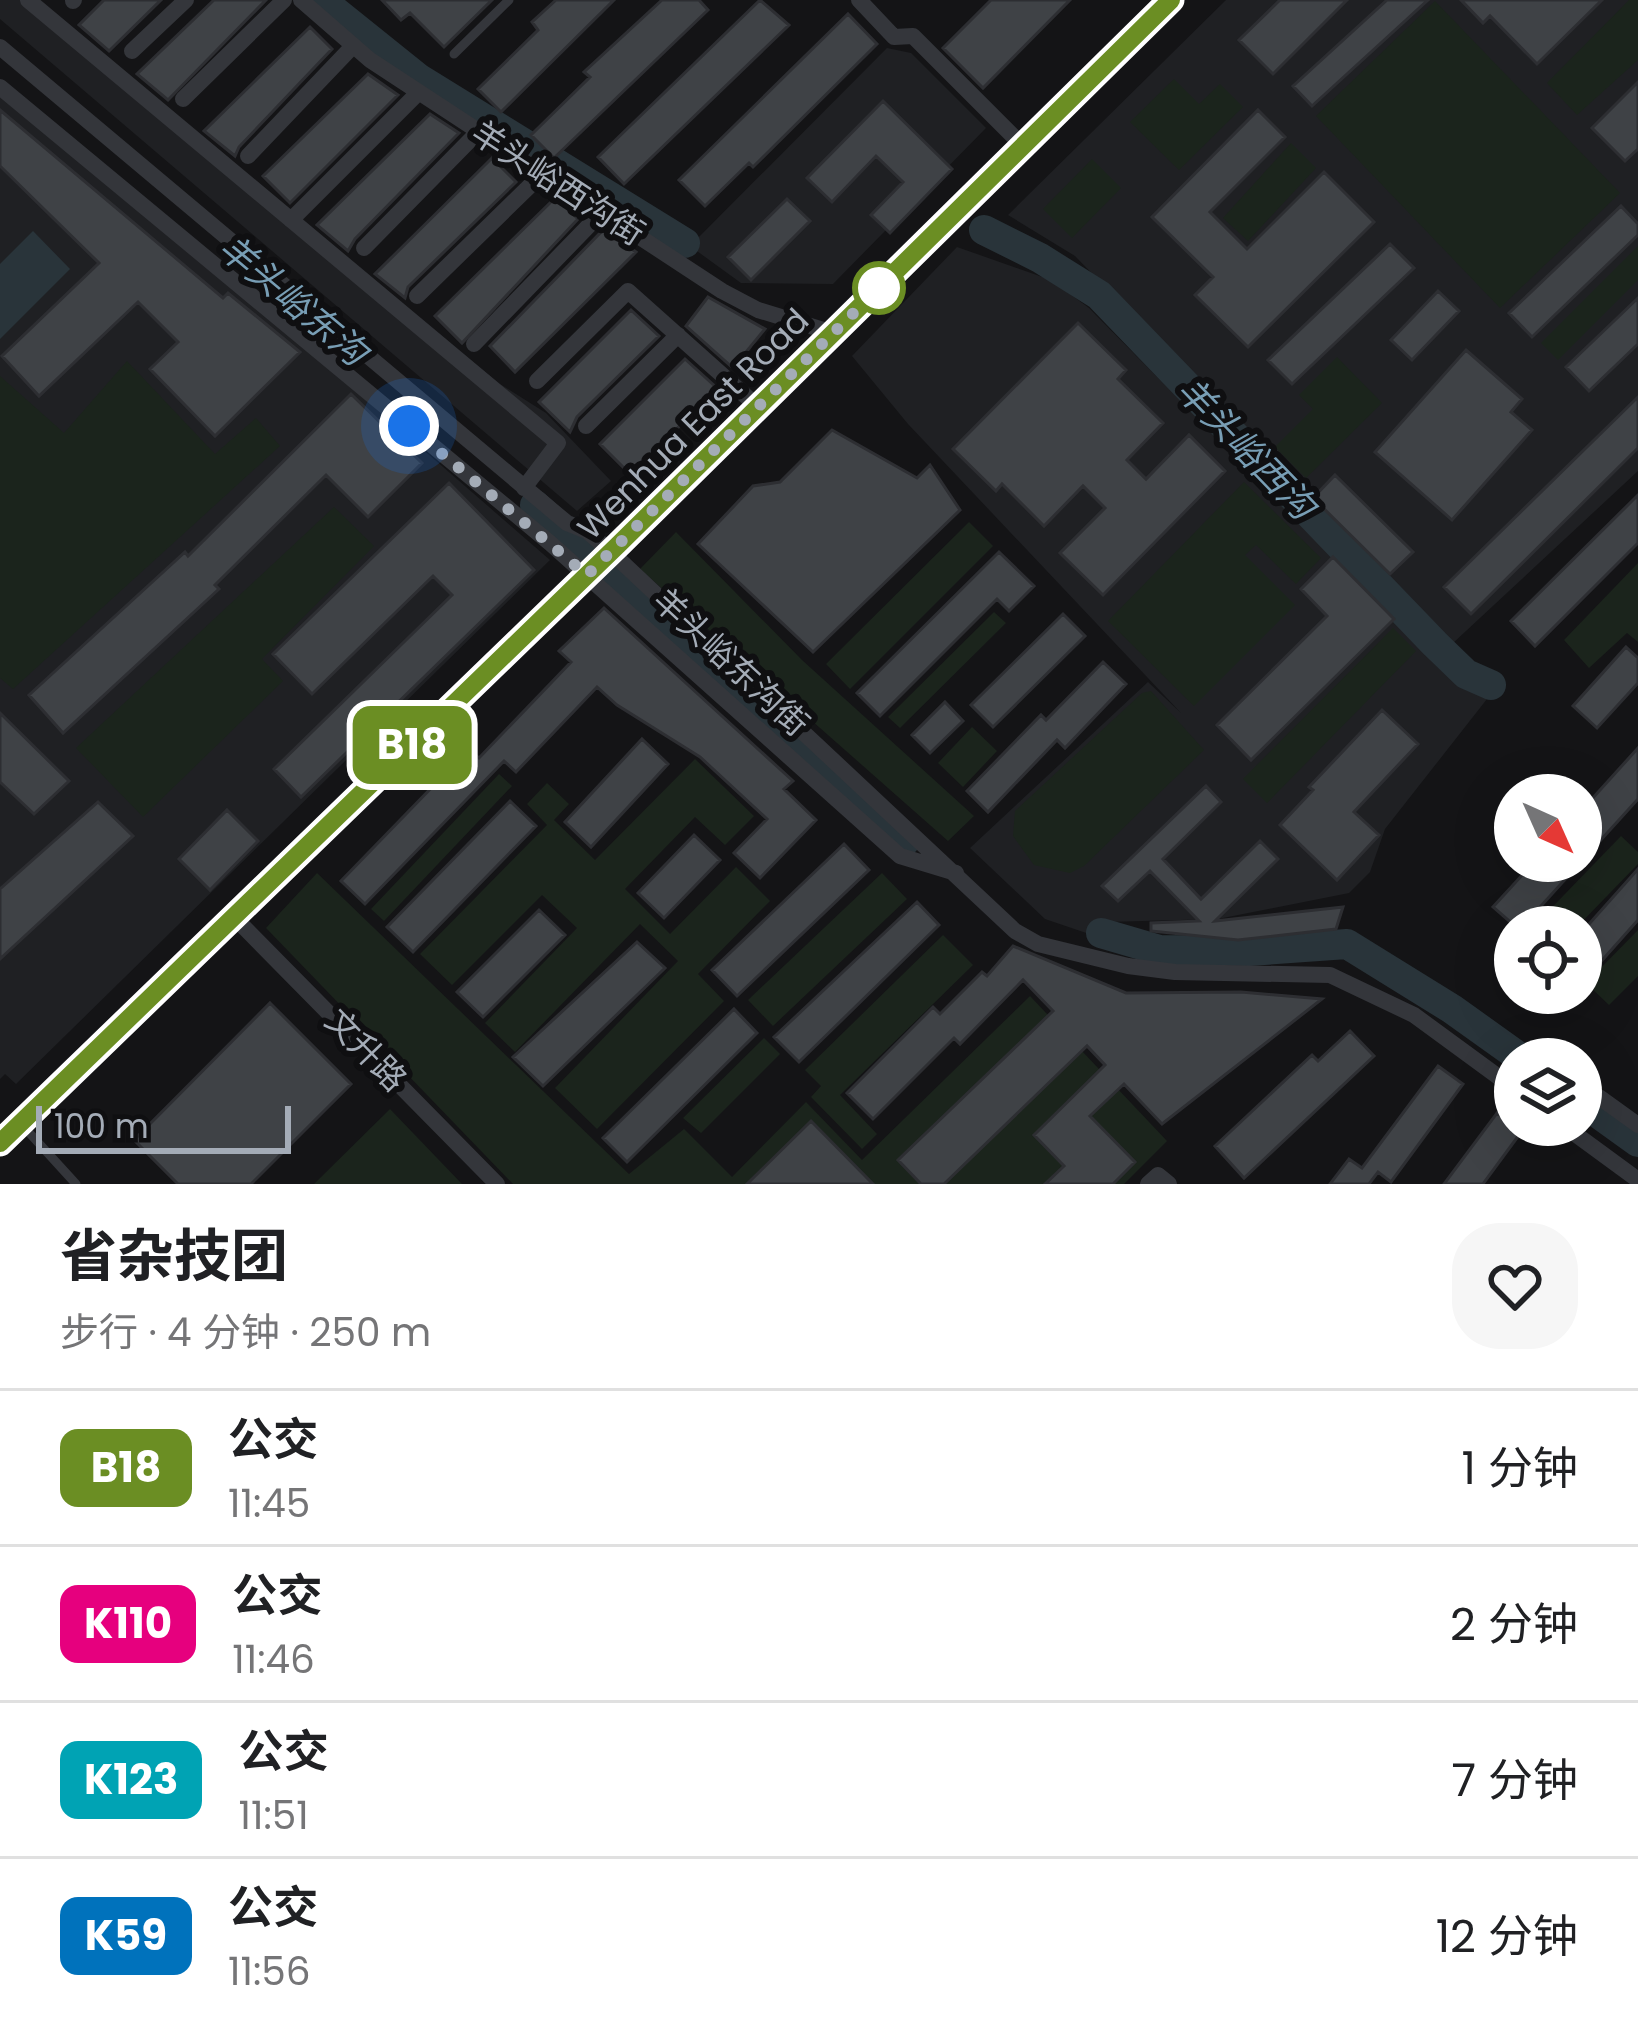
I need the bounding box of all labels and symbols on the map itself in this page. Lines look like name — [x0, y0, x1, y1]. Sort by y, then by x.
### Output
street label: 羊头峪西沟街 — [462, 109, 654, 257]
water label: 羊头峪东沟 — [208, 223, 381, 380]
unlabelled marker — [854, 263, 904, 313]
street label: Wenhua East Road — [567, 298, 819, 550]
water label: 羊头峪西沟 — [1165, 366, 1330, 533]
your location — [379, 396, 439, 456]
street label: 羊头峪东沟街 — [643, 577, 819, 747]
line badge: B18 — [343, 706, 481, 784]
north arrow — [1494, 774, 1602, 882]
street label: 文升路 — [315, 998, 417, 1102]
scale bar — [36, 1100, 291, 1153]

